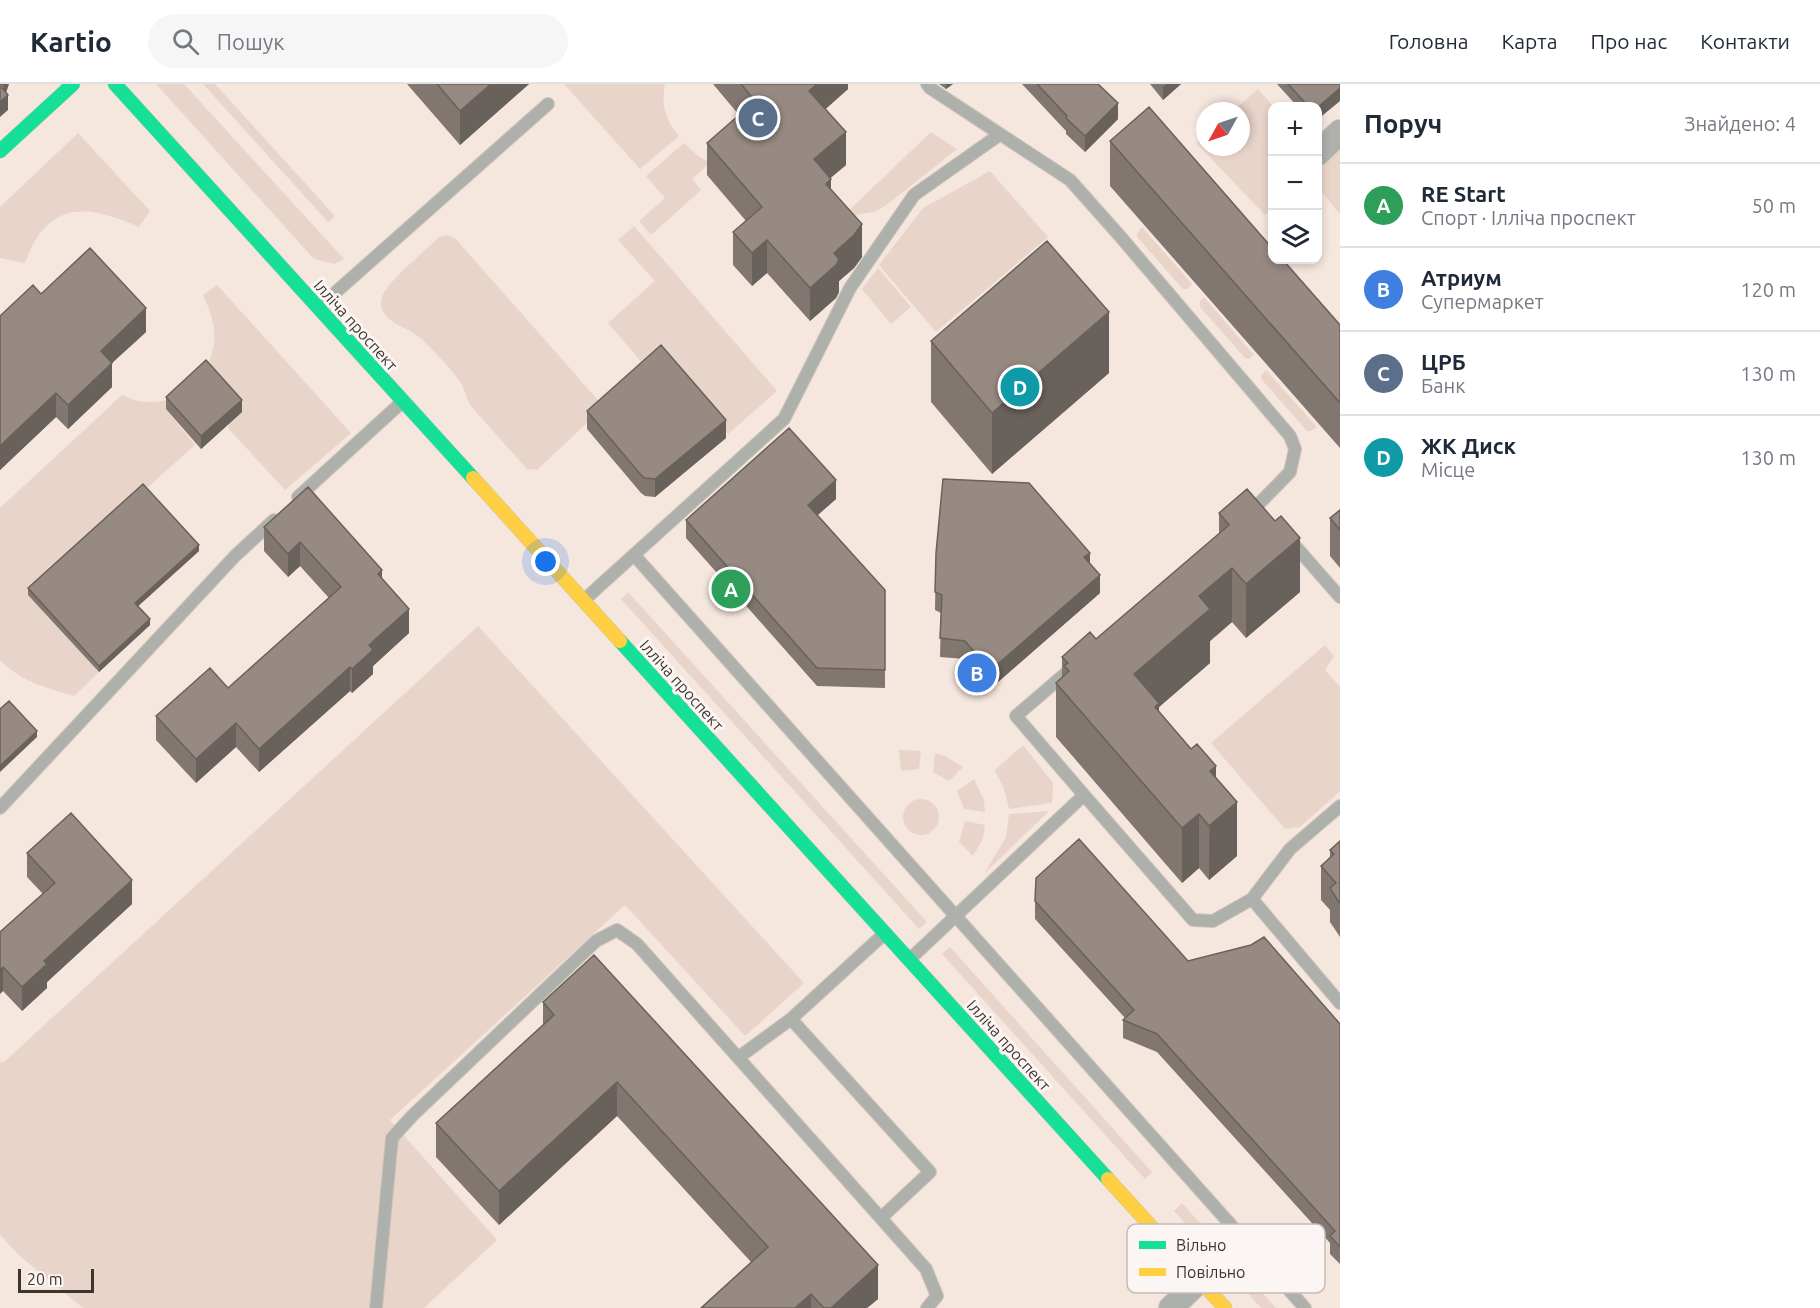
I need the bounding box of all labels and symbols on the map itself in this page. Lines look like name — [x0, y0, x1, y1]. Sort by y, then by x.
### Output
pin: C — [738, 96, 777, 141]
north arrow — [1196, 102, 1250, 156]
street label: Ілліча проспект — [311, 276, 401, 374]
pin: D — [1000, 364, 1040, 410]
your location — [531, 547, 560, 576]
pin: A — [712, 566, 750, 612]
street label: Ілліча проспект — [637, 636, 727, 734]
pin: B — [958, 650, 996, 696]
street label: Ілліча проспект — [964, 996, 1054, 1094]
legend — [1127, 1224, 1325, 1293]
text: Вільно — [1176, 1236, 1226, 1254]
text: Повільно — [1176, 1263, 1245, 1281]
scale bar — [18, 1266, 94, 1294]

